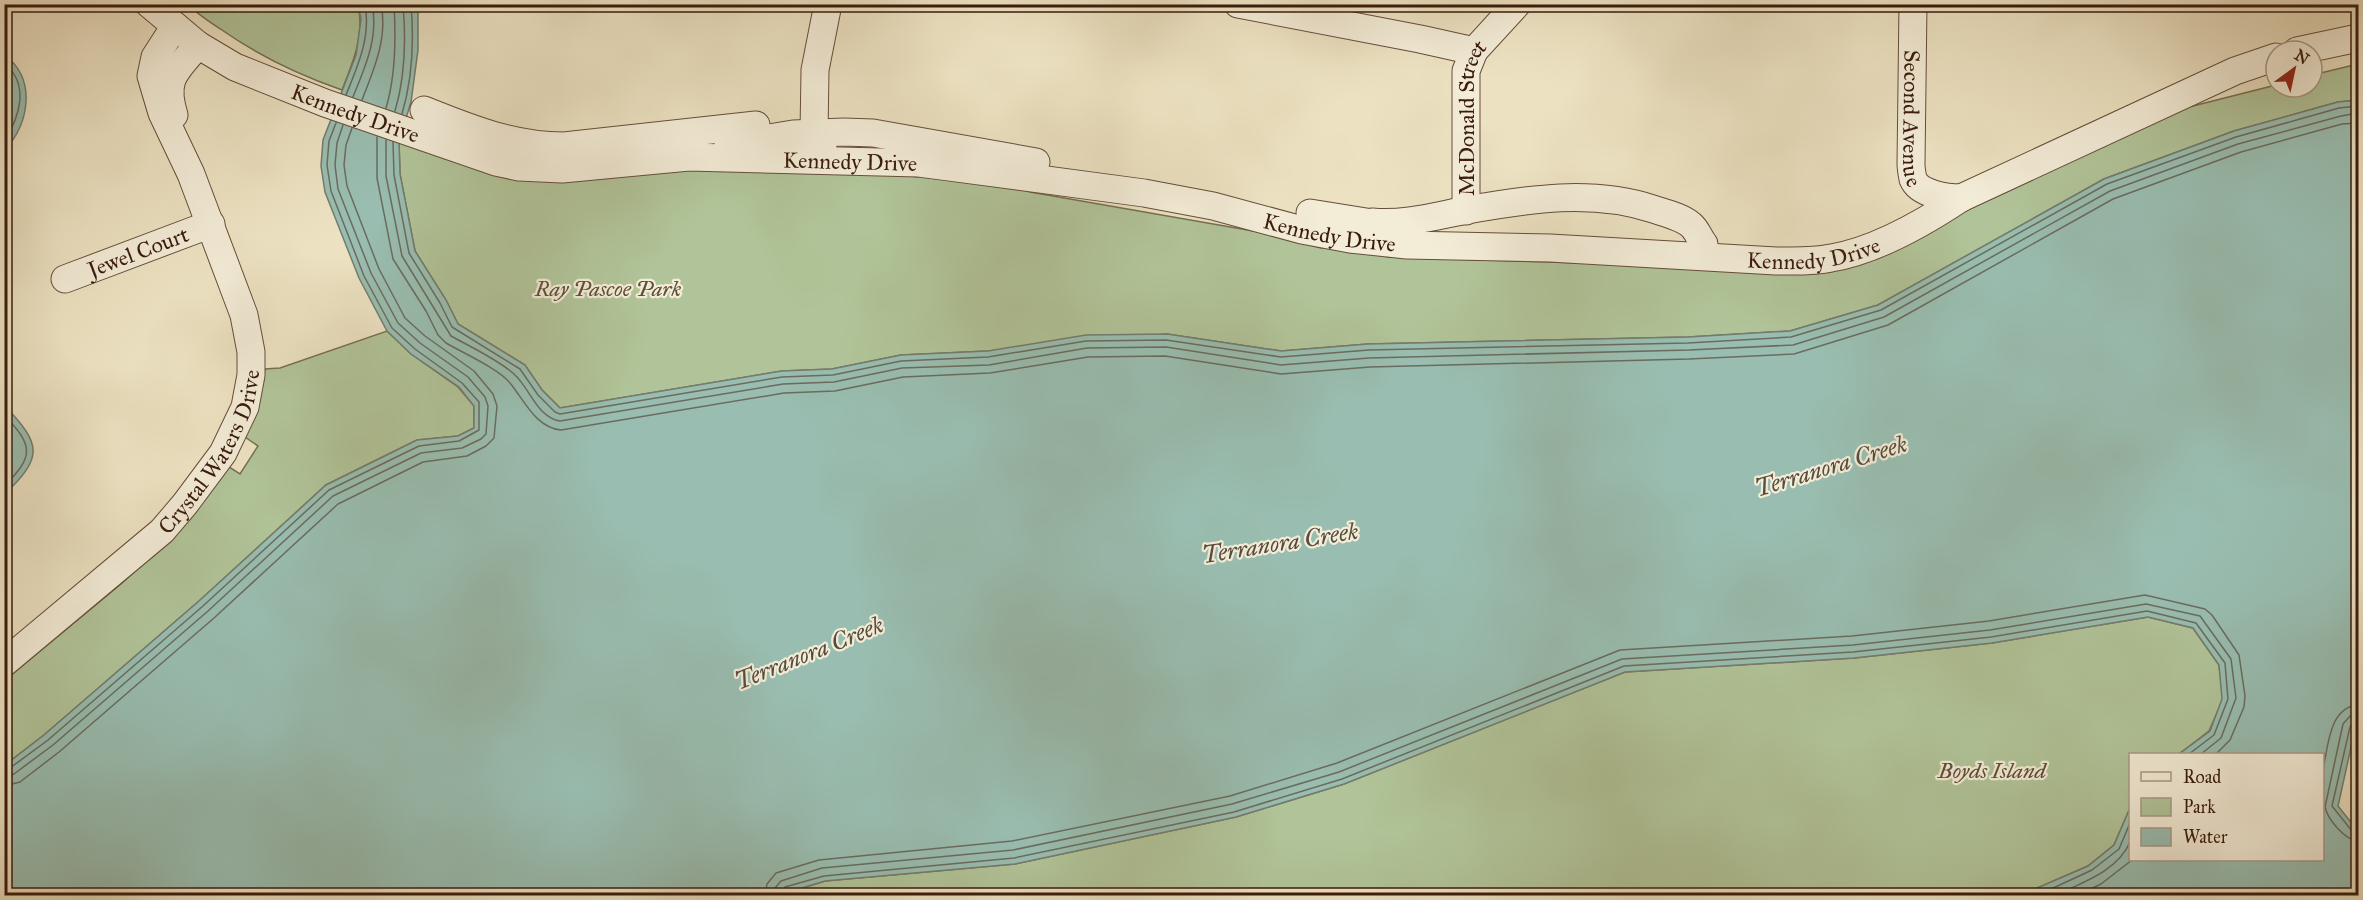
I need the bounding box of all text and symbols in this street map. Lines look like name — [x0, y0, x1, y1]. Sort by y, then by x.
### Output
street label: McDonald Street — [1453, 33, 1492, 196]
north arrow — [2264, 39, 2324, 99]
text: N — [2291, 45, 2313, 69]
street label: Second Avenue — [1897, 50, 1928, 192]
street label: Kennedy Drive — [287, 77, 423, 148]
street label: Kennedy Drive — [783, 146, 918, 176]
street label: Kennedy Drive — [1260, 207, 1397, 257]
street label: Jewel Court — [82, 220, 192, 283]
street label: Kennedy Drive — [1746, 231, 1884, 275]
park label: Ray Pascoe Park — [534, 275, 682, 302]
street label: Crystal Waters Drive — [152, 370, 265, 539]
water label: Terranora Creek — [1751, 428, 1911, 503]
water label: Terranora Creek — [1200, 516, 1361, 570]
water label: Terranora Creek — [730, 609, 888, 696]
legend — [2129, 753, 2324, 861]
park label: Boyds Island — [1937, 757, 2048, 784]
text: Road — [2183, 766, 2221, 788]
text: Park — [2183, 796, 2216, 818]
text: Water — [2183, 826, 2228, 848]

